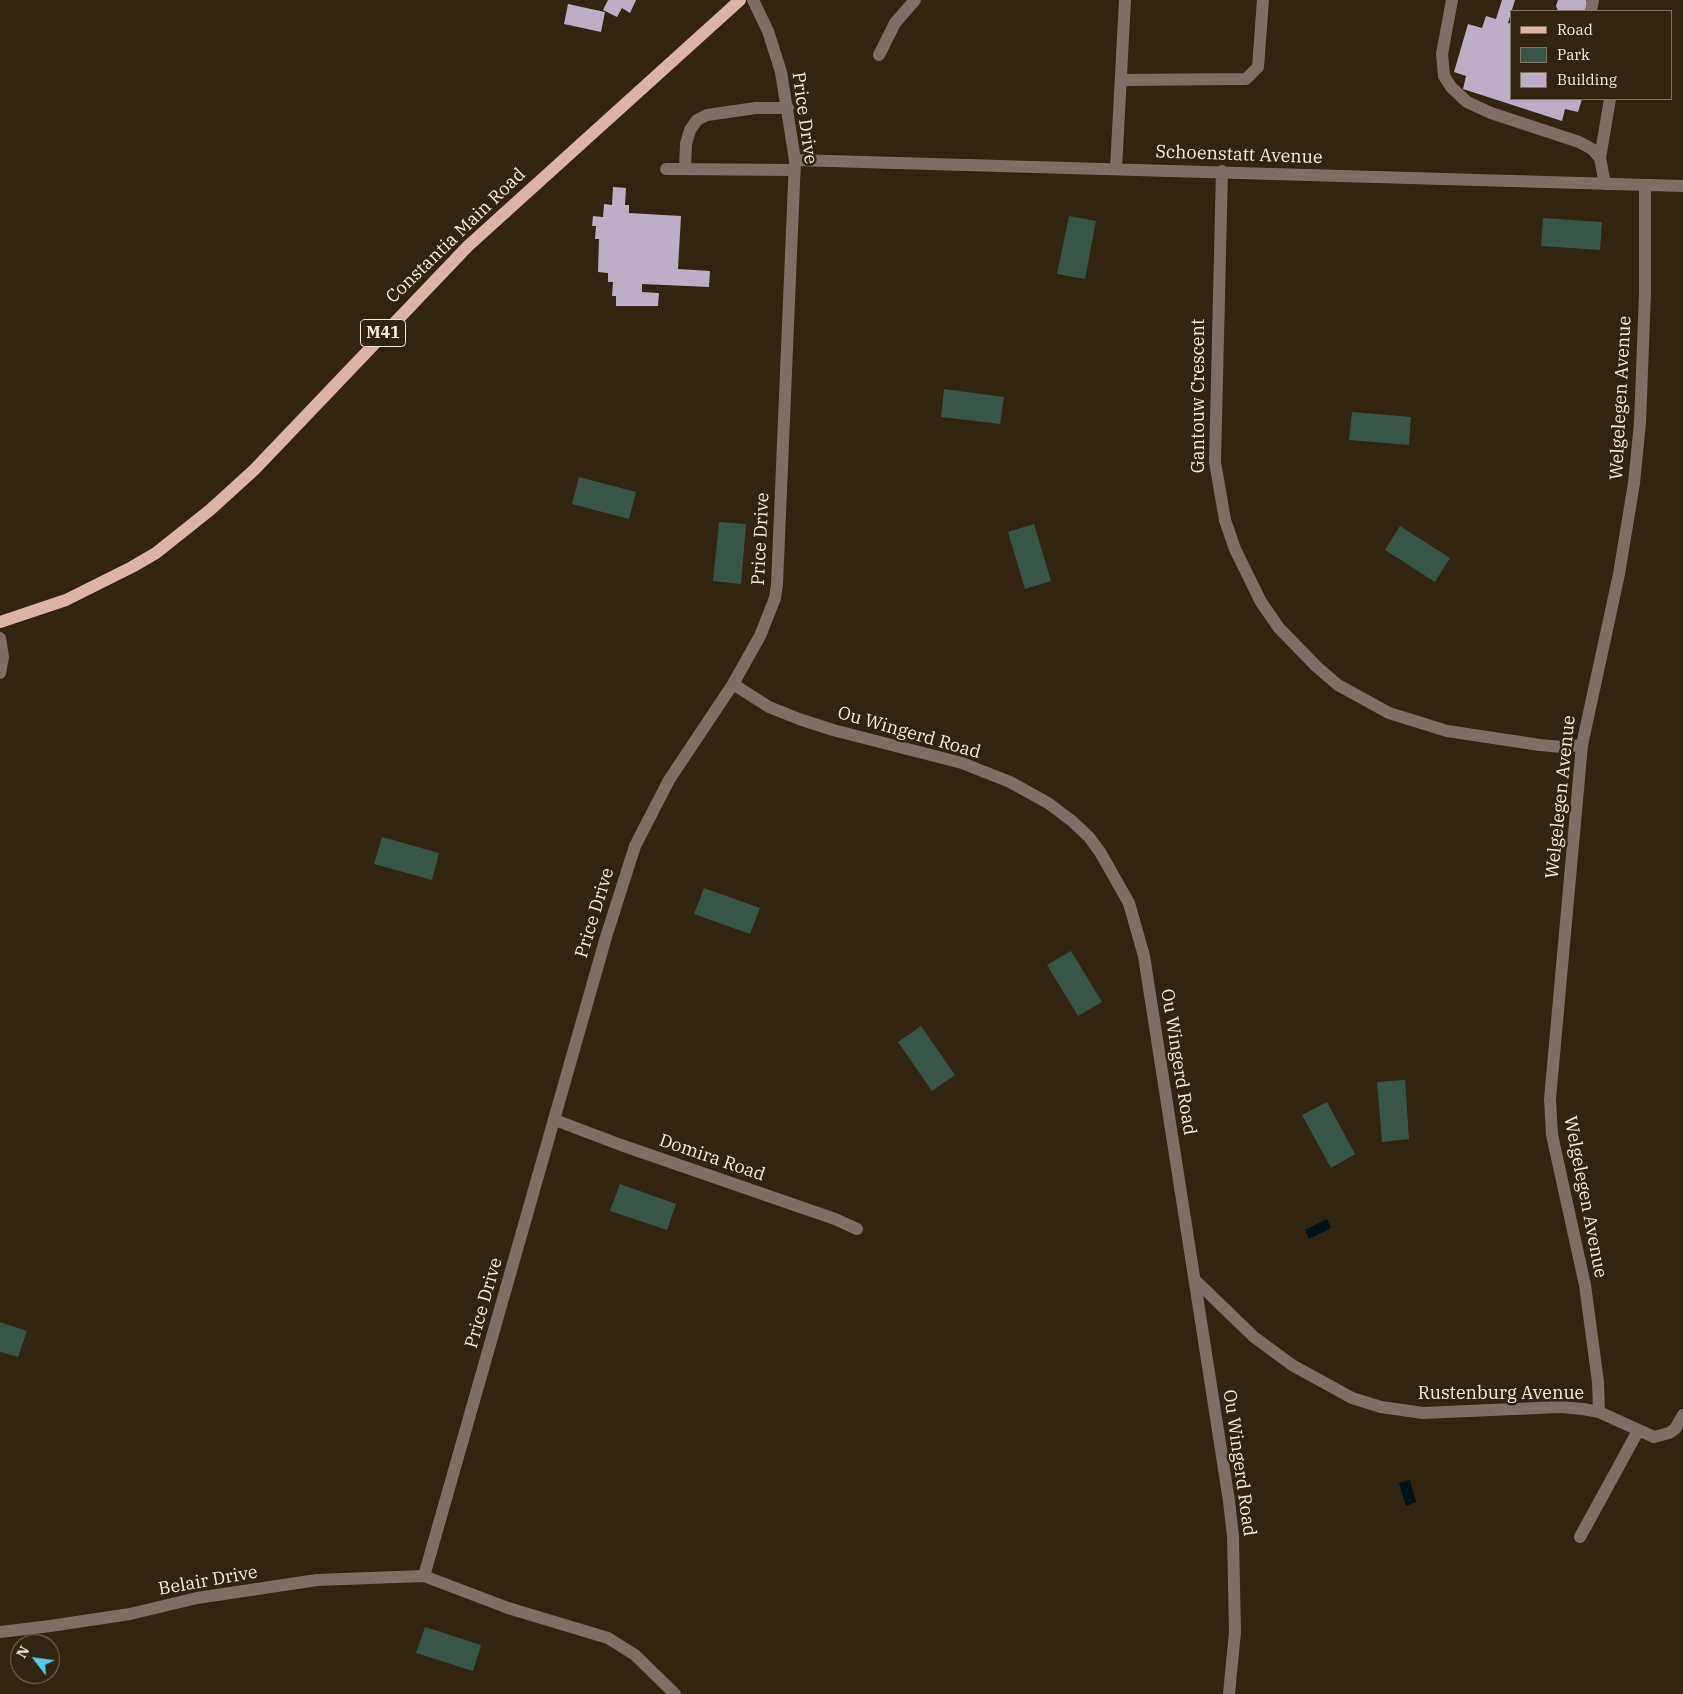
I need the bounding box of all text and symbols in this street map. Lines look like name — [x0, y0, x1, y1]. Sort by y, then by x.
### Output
legend — [1510, 10, 1673, 100]
text: Road — [1557, 20, 1593, 39]
text: Park — [1557, 45, 1590, 64]
street label: Price Drive — [787, 70, 821, 166]
text: Building — [1557, 70, 1617, 89]
street label: Schoenstatt Avenue — [1155, 141, 1323, 169]
street label: Constantia Main Road — [382, 164, 530, 308]
street label: Welgelegen Avenue — [1606, 315, 1636, 481]
road number: M41 — [360, 319, 406, 346]
street label: Gantouw Crescent — [1188, 319, 1210, 473]
street label: Price Drive — [748, 492, 774, 586]
street label: Ou Wingerd Road — [835, 702, 983, 764]
street label: Welgelegen Avenue — [1542, 714, 1580, 880]
street label: Price Drive — [571, 865, 619, 961]
street label: Ou Wingerd Road — [1156, 987, 1200, 1137]
street label: Welgelegen Avenue — [1559, 1114, 1611, 1280]
street label: Domira Road — [656, 1130, 768, 1186]
street label: Price Drive — [461, 1255, 507, 1351]
street label: Rustenburg Avenue — [1418, 1383, 1584, 1405]
street label: Ou Wingerd Road — [1218, 1388, 1260, 1538]
street label: Belair Drive — [157, 1562, 259, 1600]
north arrow — [10, 1634, 60, 1684]
text: N — [12, 1643, 33, 1661]

